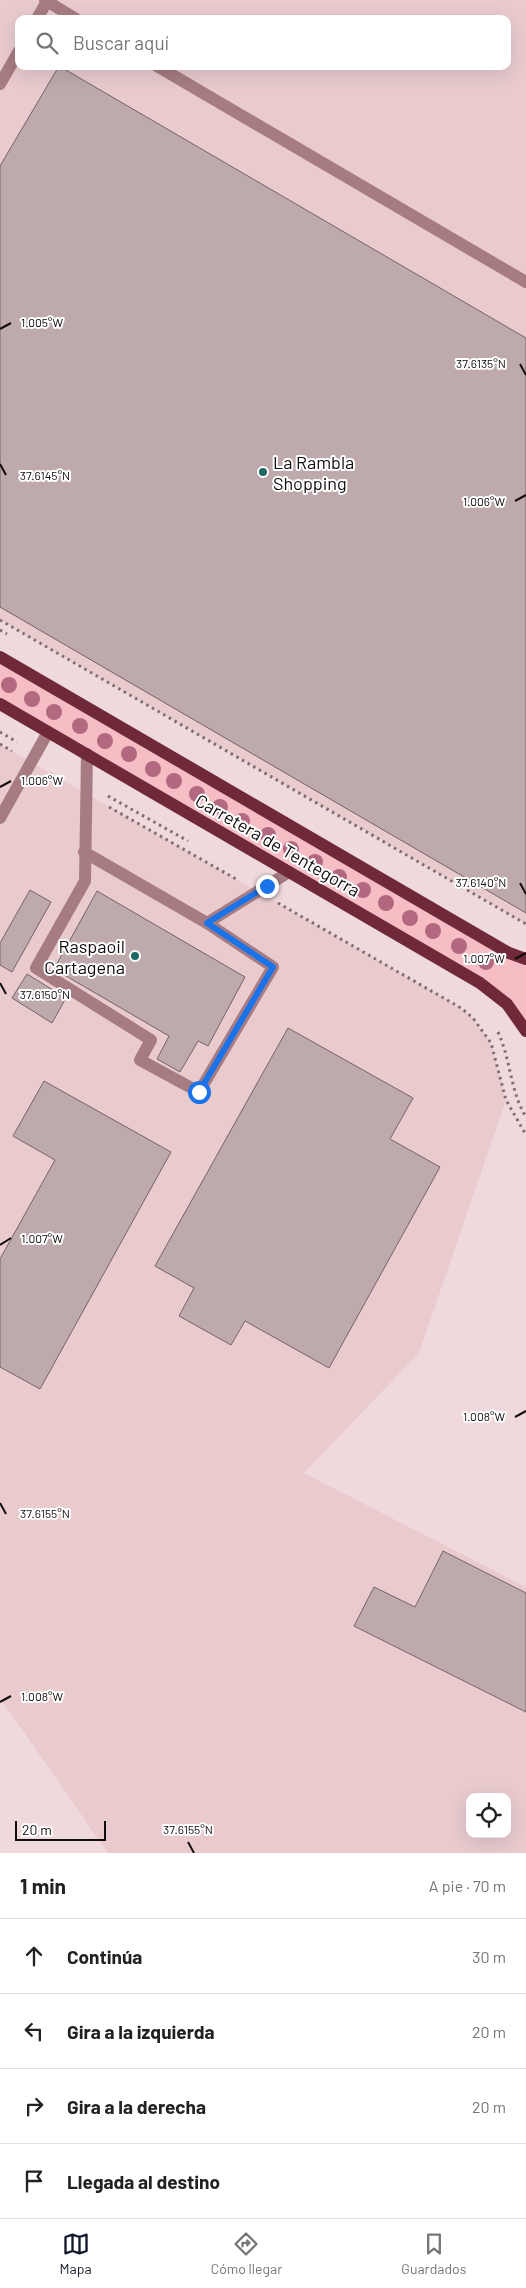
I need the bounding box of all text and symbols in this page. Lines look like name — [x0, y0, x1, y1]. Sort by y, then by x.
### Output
search box — [15, 15, 511, 70]
icon: search — [33, 29, 61, 57]
text: Buscar aquí — [73, 31, 169, 54]
text: 1.005°W — [21, 315, 63, 329]
text: 37.6135°N — [456, 356, 506, 370]
place label: La Rambla Shopping — [273, 451, 354, 494]
marker: La Rambla Shopping — [257, 466, 269, 478]
text: 37.6145°N — [20, 468, 70, 482]
text: 1.006°W — [463, 494, 505, 508]
text: 1.006°W — [21, 773, 63, 787]
street label: Carretera de Tentegorra — [192, 789, 364, 901]
route end — [256, 875, 279, 898]
text: 37.6140°N — [456, 875, 506, 889]
place label: Raspaoil Cartagena — [44, 935, 125, 978]
marker: Raspaoil Cartagena — [129, 950, 141, 962]
text: 1.007°W — [463, 951, 505, 965]
text: 37.6150°N — [20, 987, 70, 1001]
route start — [188, 1081, 211, 1104]
text: 1.007°W — [21, 1231, 63, 1245]
text: 1.008°W — [463, 1409, 505, 1423]
text: 37.6155°N — [20, 1506, 70, 1520]
text: 1.008°W — [21, 1689, 63, 1703]
map controls — [466, 1793, 511, 1838]
button: locate — [466, 1793, 511, 1838]
scale bar — [15, 1818, 106, 1841]
text: 20 m — [22, 1821, 52, 1838]
text: 37.6155°N — [163, 1822, 213, 1836]
text: 1 min — [20, 1873, 66, 1898]
text: A pie · 70 m — [429, 1876, 506, 1895]
icon: ahead — [20, 1942, 48, 1970]
text: Continúa — [67, 1945, 142, 1968]
text: 30 m — [472, 1947, 506, 1966]
icon: left — [20, 2017, 48, 2045]
text: Gira a la izquierda — [67, 2020, 215, 2043]
text: 20 m — [472, 2022, 506, 2041]
icon: right — [20, 2092, 48, 2120]
text: Gira a la derecha — [67, 2095, 206, 2118]
text: 20 m — [472, 2097, 506, 2116]
icon: arrive — [20, 2167, 48, 2195]
text: Llegada al destino — [67, 2170, 220, 2193]
tab: Mapa — [60, 2230, 92, 2277]
tab: Cómo llegar — [211, 2230, 282, 2277]
tab: Guardados — [401, 2230, 466, 2277]

